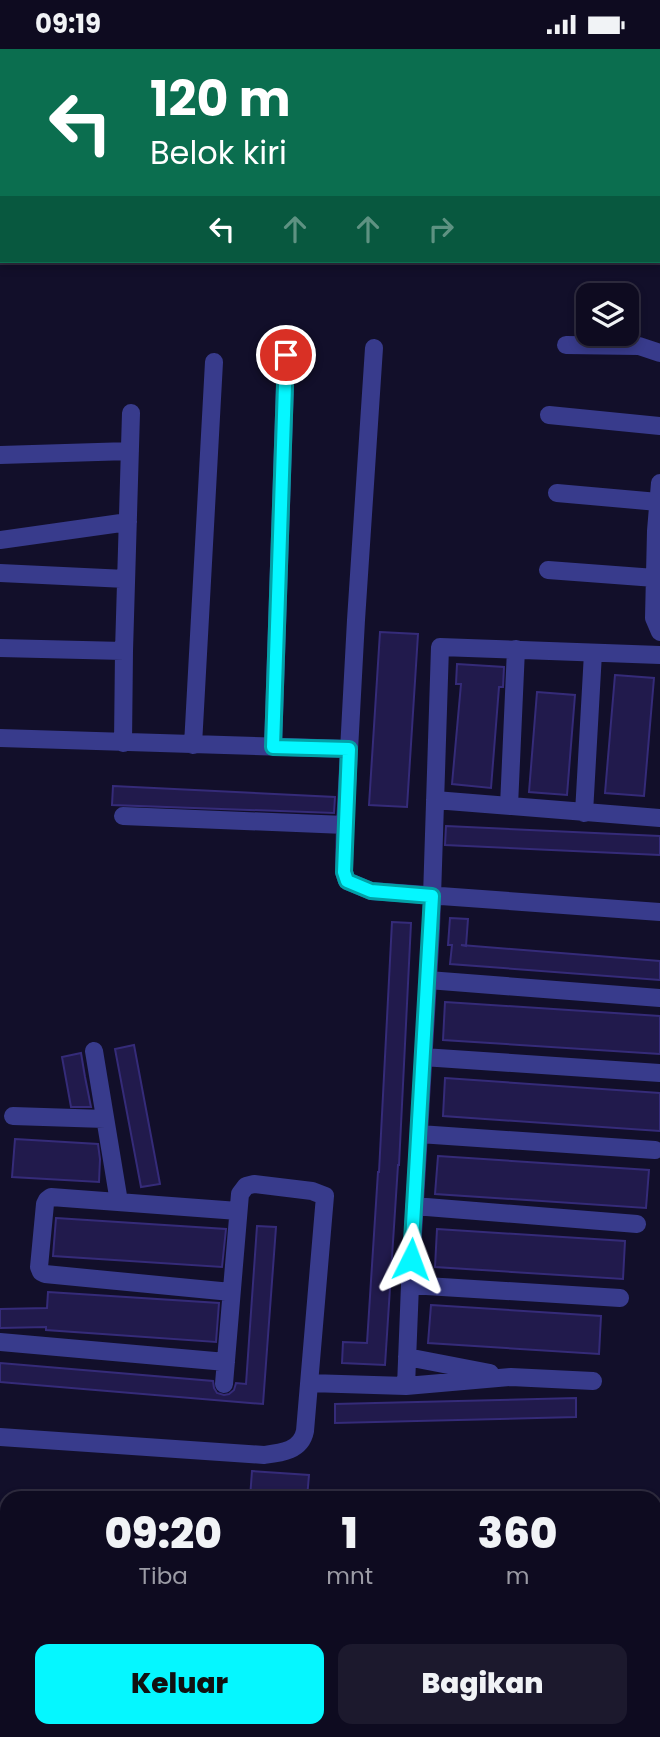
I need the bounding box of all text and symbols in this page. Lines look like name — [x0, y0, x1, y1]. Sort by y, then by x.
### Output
text: 09:19 — [35, 6, 101, 42]
text: 120 m — [150, 65, 291, 133]
icon: left — [35, 77, 126, 168]
text: Belok kiri — [150, 130, 287, 175]
icon: left — [203, 210, 241, 248]
icon: ahead — [276, 210, 314, 248]
icon: ahead — [349, 210, 387, 248]
icon: right — [422, 210, 460, 248]
map controls — [576, 283, 639, 346]
button: layers — [576, 283, 639, 346]
pin — [256, 325, 316, 385]
icon: arrive — [267, 336, 305, 374]
position arrow — [374, 1222, 448, 1296]
text: 09:20 — [105, 1504, 222, 1563]
text: 1 — [342, 1504, 358, 1563]
text: 360 — [478, 1504, 557, 1563]
text: Tiba — [139, 1560, 188, 1592]
text: mnt — [326, 1560, 373, 1592]
text: m — [506, 1560, 529, 1592]
button: Keluar — [35, 1644, 324, 1724]
button: Bagikan — [338, 1644, 627, 1724]

